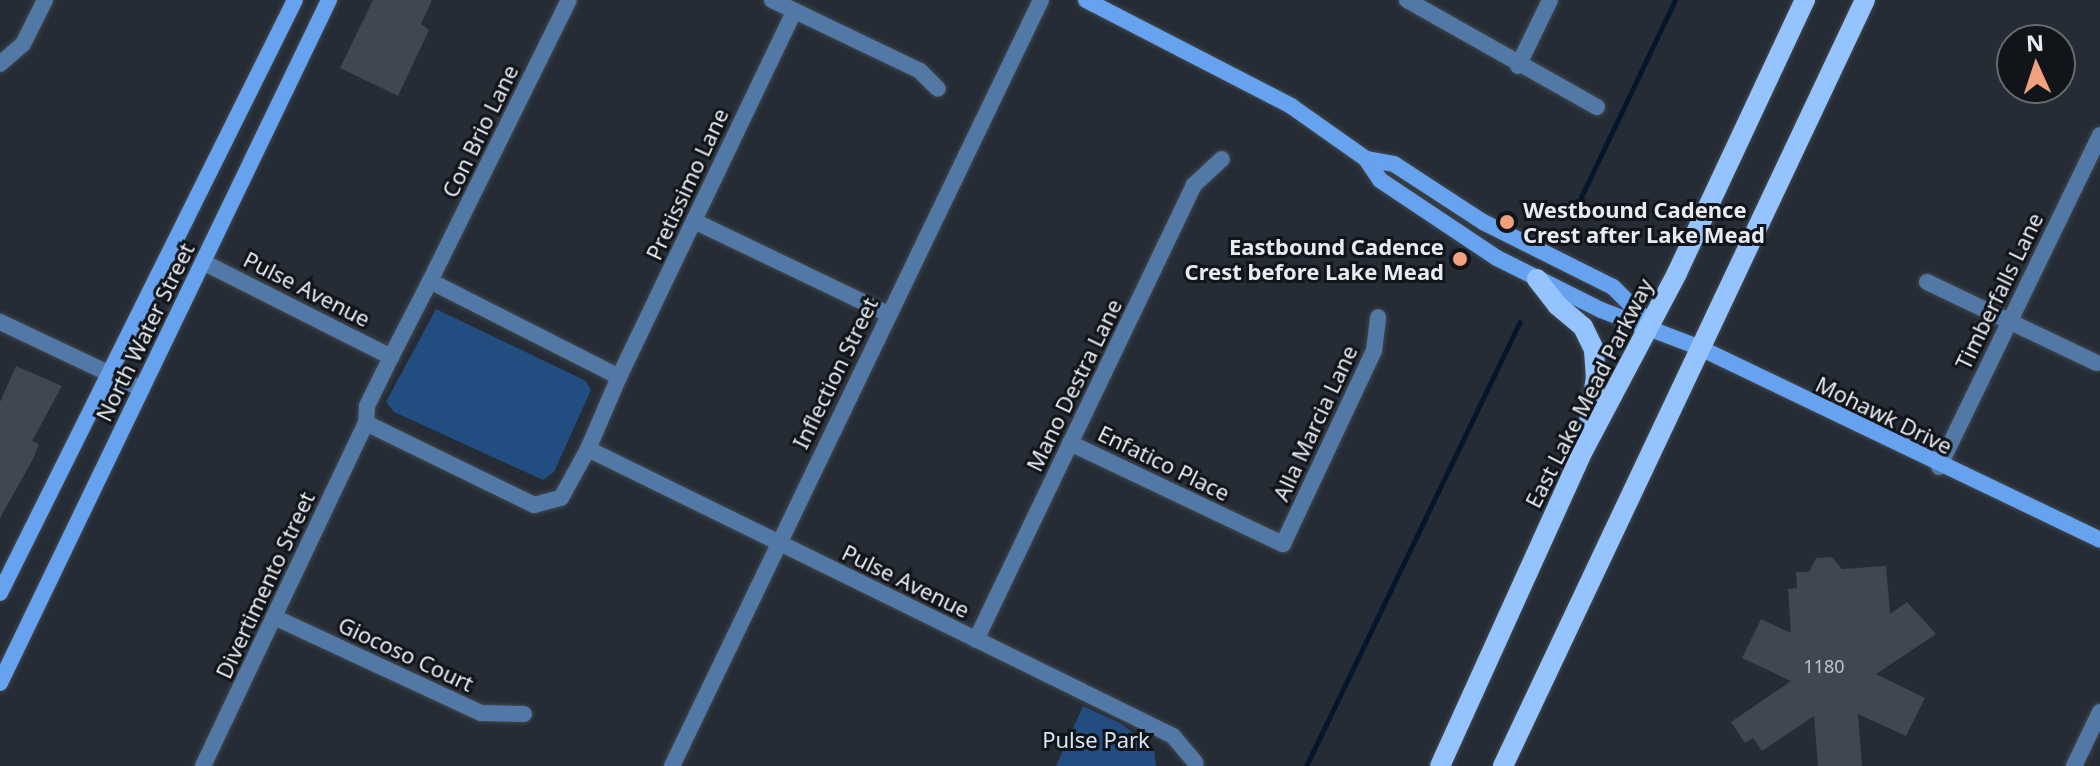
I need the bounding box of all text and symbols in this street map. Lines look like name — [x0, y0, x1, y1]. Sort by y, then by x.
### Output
north arrow — [1996, 24, 2076, 104]
text: N — [2025, 27, 2045, 57]
street label: Con Brio Lane — [436, 60, 524, 202]
street label: Pretissimo Lane — [640, 104, 734, 264]
place label: Westbound Cadence Crest after Lake Mead — [1523, 196, 1765, 248]
street label: Timberfalls Lane — [1950, 208, 2048, 374]
marker: Westbound Cadence Crest after Lake Mead — [1498, 213, 1516, 231]
place label: Eastbound Cadence Crest before Lake Mead — [1185, 233, 1444, 284]
street label: North Water Street — [90, 238, 200, 426]
street label: Pulse Avenue — [239, 246, 375, 332]
marker: Eastbound Cadence Crest before Lake Mead — [1451, 250, 1469, 268]
street label: East Lake Mead Parkway — [1520, 274, 1658, 512]
street label: Inflection Street — [787, 293, 883, 453]
street label: Mano Destra Lane — [1021, 295, 1127, 475]
street label: Alla Marcia Lane — [1267, 341, 1363, 505]
street label: Mohawk Drive — [1812, 371, 1956, 459]
street label: Enfatico Place — [1094, 420, 1234, 506]
street label: Divertimento Street — [210, 487, 320, 683]
street label: Pulse Avenue — [838, 539, 974, 623]
street label: Giocoso Court — [334, 611, 478, 697]
house number: 1180 — [1803, 655, 1845, 677]
park label: Pulse Park — [1042, 727, 1150, 753]

